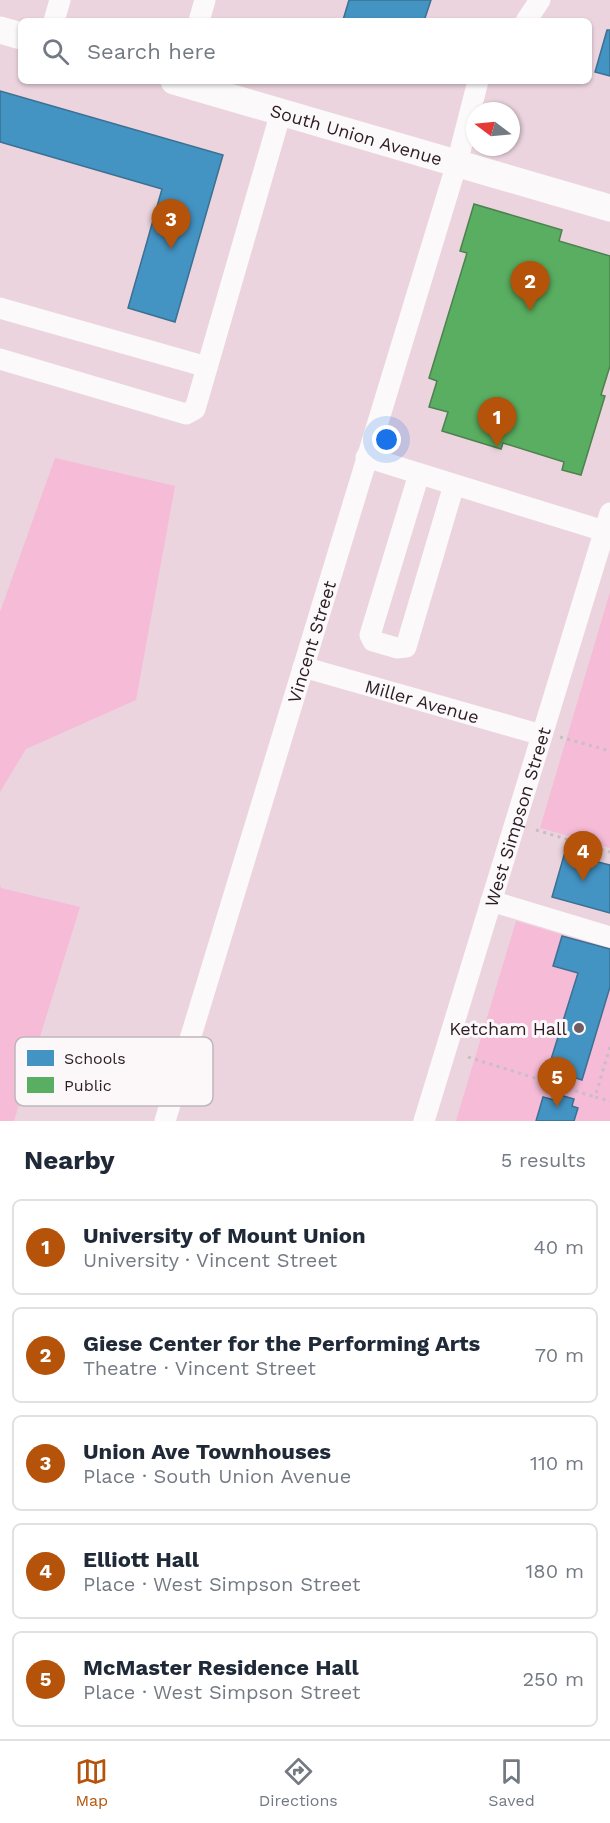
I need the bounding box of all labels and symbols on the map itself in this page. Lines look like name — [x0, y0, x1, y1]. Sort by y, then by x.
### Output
street label: South Union Avenue — [268, 99, 445, 169]
north arrow — [466, 102, 520, 156]
pin: 3 — [152, 200, 190, 249]
pin: 2 — [510, 262, 550, 311]
pin: 1 — [478, 398, 516, 447]
your location — [372, 425, 401, 454]
street label: Vincent Street — [283, 578, 340, 706]
street label: Miller Avenue — [363, 675, 482, 727]
street label: West Simpson Street — [480, 724, 555, 909]
pin: 4 — [564, 832, 602, 881]
place label: Ketcham Hall — [449, 1018, 567, 1039]
marker: Ketcham Hall — [572, 1021, 586, 1035]
legend — [15, 1037, 213, 1106]
text: Schools — [64, 1049, 126, 1068]
pin: 5 — [538, 1058, 576, 1107]
text: Public — [64, 1076, 112, 1095]

